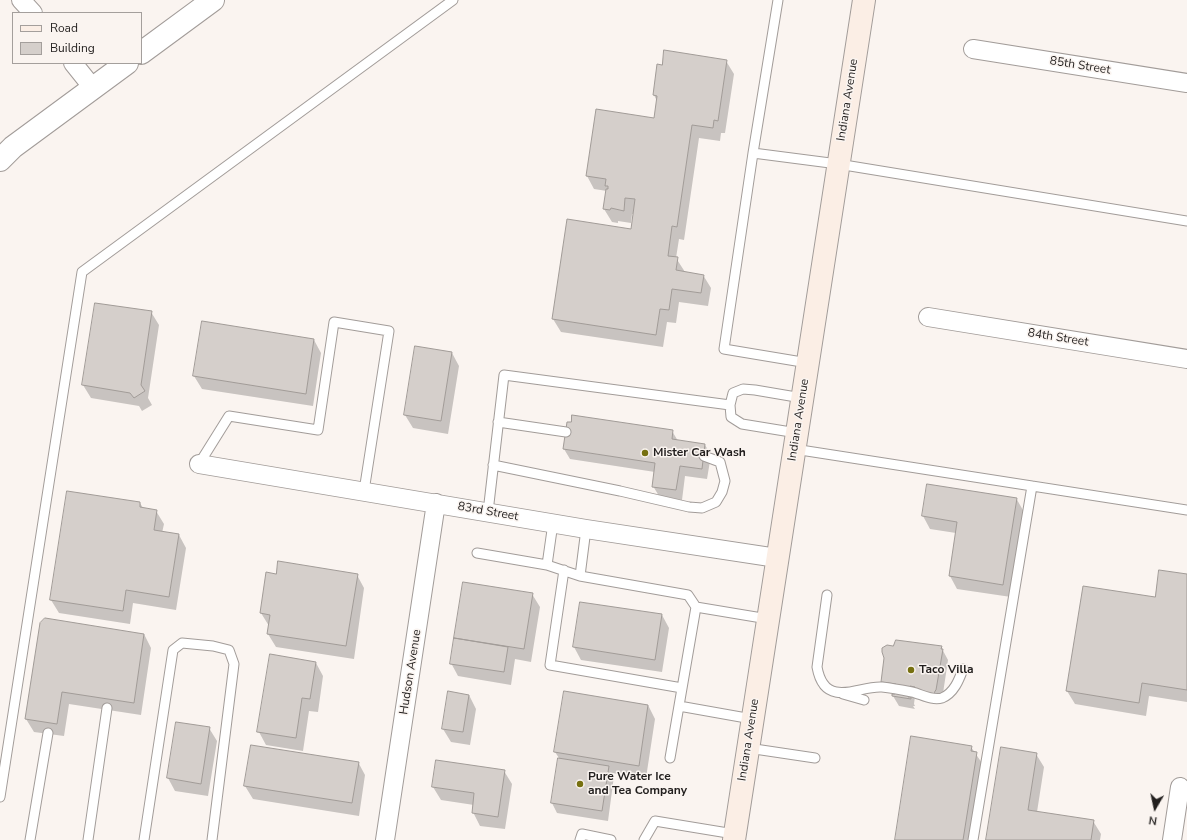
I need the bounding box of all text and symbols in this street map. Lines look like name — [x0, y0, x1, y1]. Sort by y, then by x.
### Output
legend — [12, 12, 142, 64]
text: Road — [50, 20, 78, 36]
text: Building — [50, 40, 95, 56]
street label: 85th Street — [1049, 54, 1111, 78]
street label: Indiana Avenue — [834, 58, 862, 142]
street label: 84th Street — [1027, 326, 1089, 350]
street label: Indiana Avenue — [785, 378, 813, 462]
place label: Mister Car Wash — [653, 446, 746, 460]
marker: Mister Car Wash — [640, 448, 650, 458]
street label: 83rd Street — [456, 500, 520, 524]
street label: Hudson Avenue — [397, 628, 425, 716]
place label: Taco Villa — [919, 663, 974, 677]
marker: Taco Villa — [906, 665, 916, 675]
street label: Indiana Avenue — [735, 698, 763, 782]
place label: Pure Water Ice and Tea Company — [588, 770, 687, 798]
marker: Pure Water Ice and Tea Company — [575, 779, 585, 789]
north arrow — [1135, 788, 1175, 828]
text: N — [1148, 812, 1158, 828]

